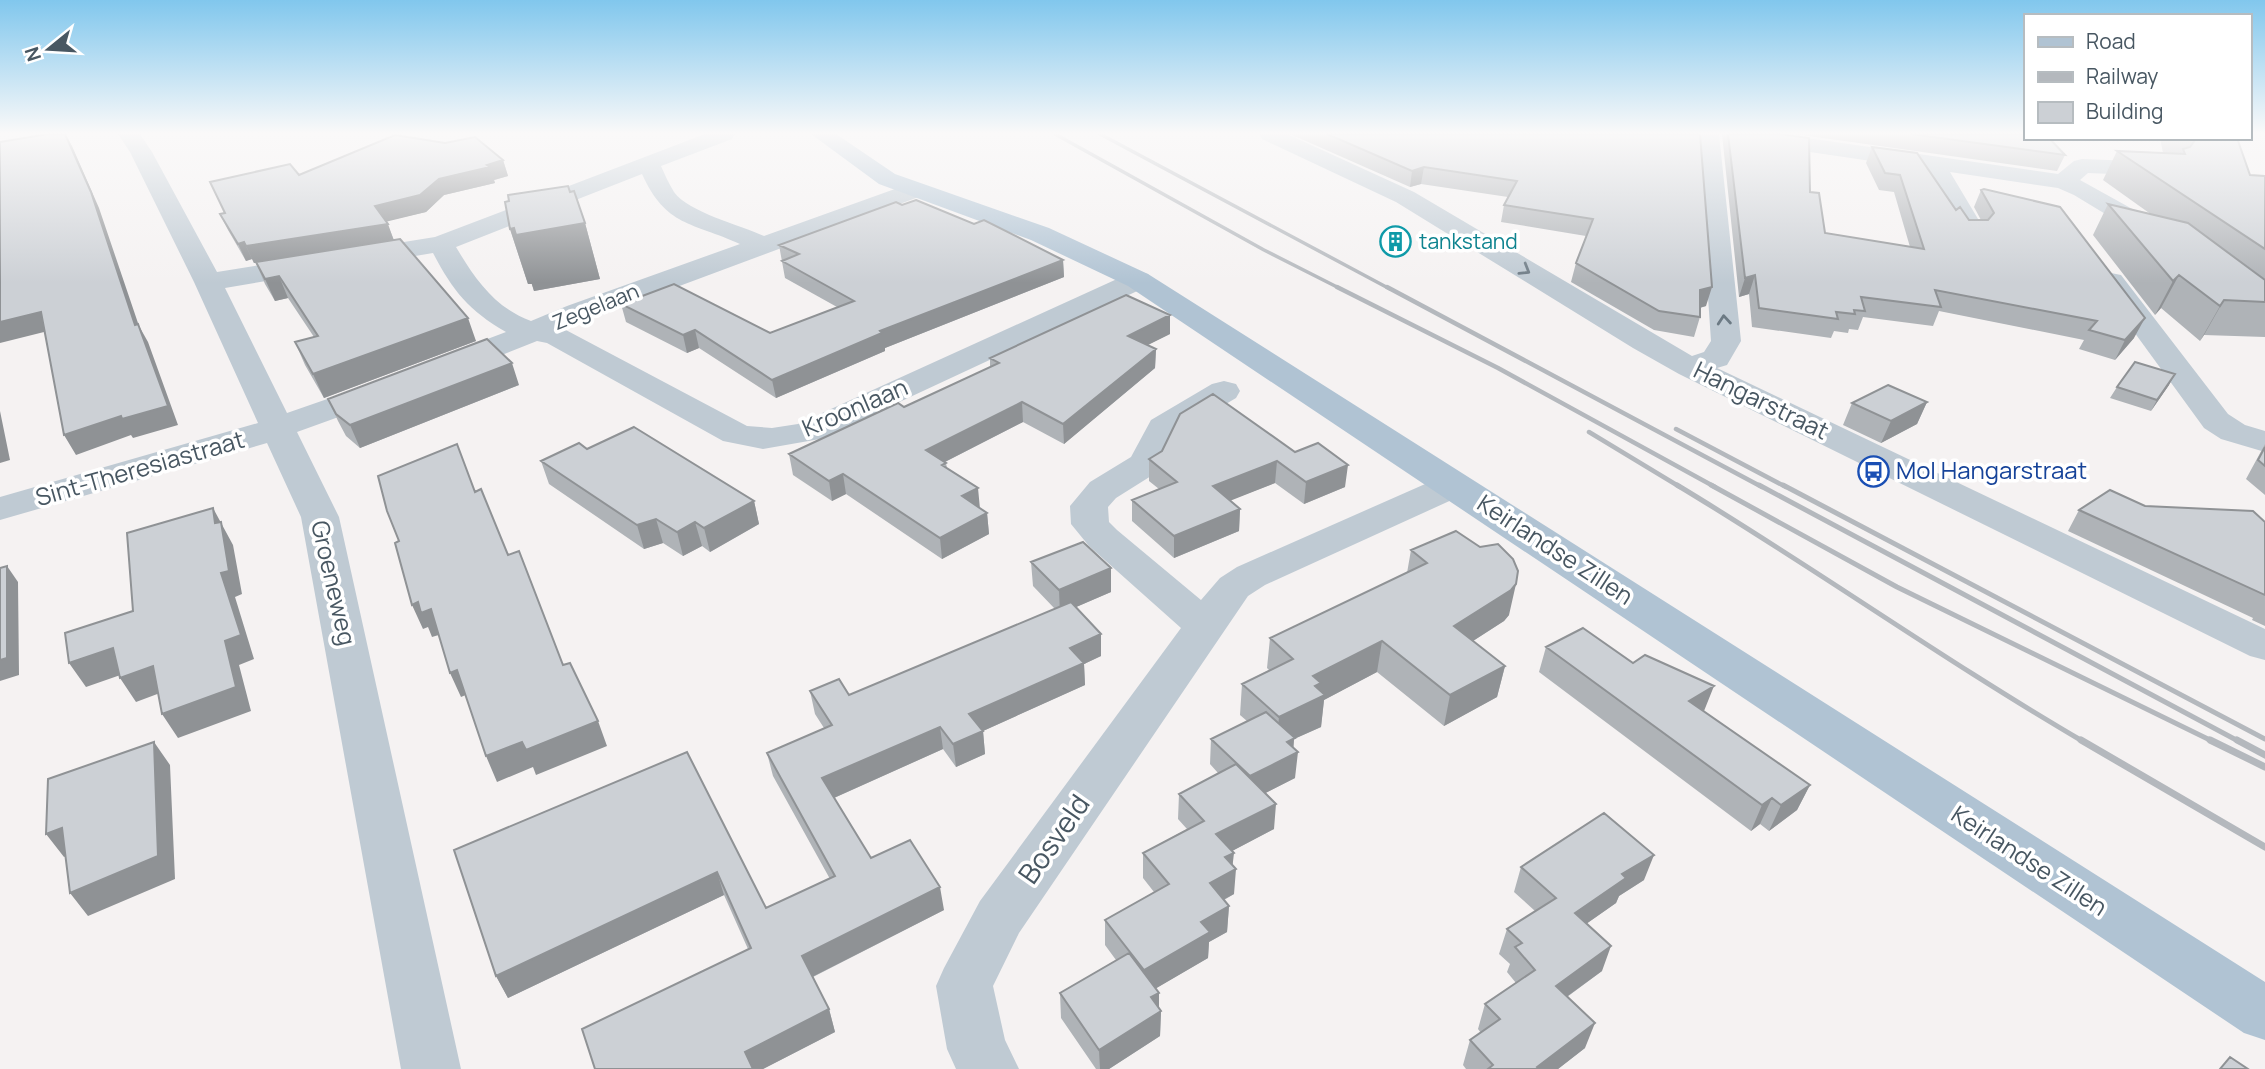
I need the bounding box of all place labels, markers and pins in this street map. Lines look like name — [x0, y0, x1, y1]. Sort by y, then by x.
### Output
building icon: tankstand — [1379, 225, 1413, 259]
place label: tankstand — [1419, 227, 1518, 255]
place label: Mol Hangarstraat — [1896, 453, 2087, 486]
bus stop icon: Mol Hangarstraat — [1856, 454, 1890, 488]

